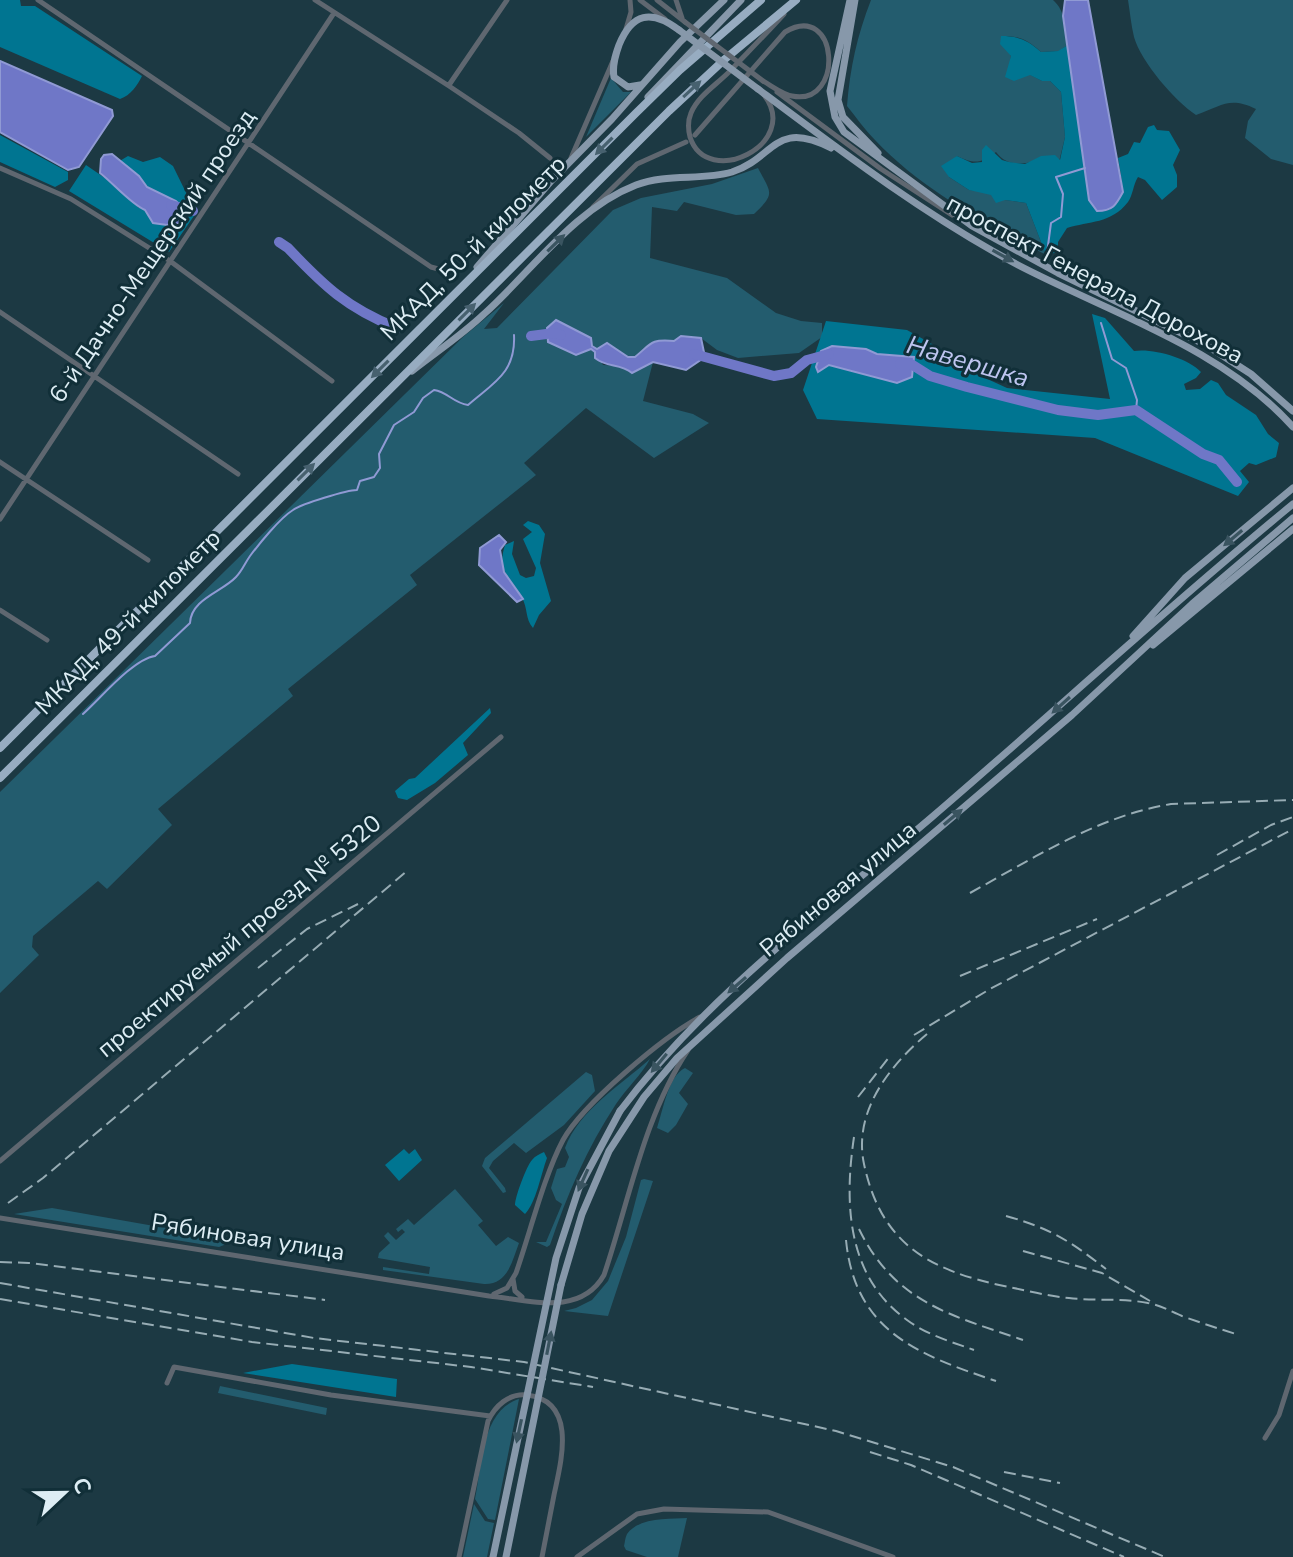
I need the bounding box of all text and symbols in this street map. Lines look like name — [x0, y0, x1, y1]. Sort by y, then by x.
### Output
one-way arrow — [682, 81, 701, 99]
street label: 6-й Дачно-Мещерский проезд — [42, 103, 262, 409]
one-way arrow — [595, 136, 614, 155]
street label: МКАД, 50-й километр — [373, 148, 573, 348]
street label: проспект Генерала Дорохова — [941, 187, 1249, 371]
one-way arrow — [546, 235, 565, 253]
one-way arrow — [992, 250, 1015, 263]
one-way arrow — [457, 303, 476, 322]
water label: Навершка — [902, 327, 1033, 396]
one-way arrow — [371, 359, 390, 378]
one-way arrow — [296, 464, 315, 482]
street label: МКАД, 49-й километр — [28, 522, 228, 722]
one-way arrow — [1224, 529, 1244, 546]
one-way arrow — [1051, 696, 1071, 713]
street label: проектируемый проезд № 5320 — [90, 807, 388, 1065]
one-way arrow — [943, 809, 963, 826]
street label: Рябиновая улица — [753, 814, 923, 964]
one-way arrow — [727, 976, 747, 993]
one-way arrow — [651, 1052, 668, 1072]
one-way arrow — [576, 1168, 590, 1191]
street label: Рябиновая улица — [149, 1206, 347, 1268]
one-way arrow — [544, 1331, 556, 1356]
one-way arrow — [512, 1419, 525, 1444]
north arrow — [24, 1453, 104, 1533]
text: С — [65, 1473, 98, 1498]

